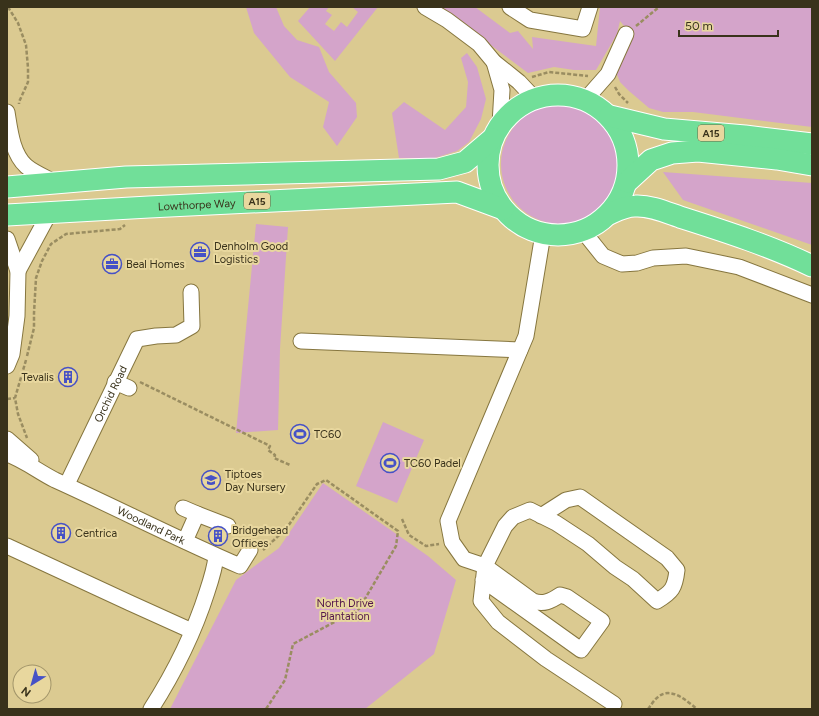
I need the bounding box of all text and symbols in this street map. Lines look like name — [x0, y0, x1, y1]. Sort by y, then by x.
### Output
scale bar — [679, 12, 778, 38]
text: 50 m — [685, 19, 713, 33]
road number: A15 — [698, 125, 724, 141]
road number: A15 — [244, 193, 270, 209]
street label: Lowthorpe Way — [158, 196, 236, 213]
place label: Denholm Good Logistics — [214, 240, 288, 266]
office icon: Denholm Good Logistics — [189, 241, 211, 263]
office icon: Beal Homes — [101, 253, 123, 275]
place label: Beal Homes — [126, 258, 185, 271]
street label: Orchid Road — [91, 363, 130, 424]
building icon: Tevalis — [57, 366, 79, 388]
place label: Tevalis — [21, 371, 54, 384]
sports icon: TC60 — [289, 423, 311, 445]
place label: TC60 — [314, 428, 341, 441]
sports icon: TC60 Padel — [379, 452, 401, 474]
place label: TC60 Padel — [404, 457, 461, 470]
place label: Tiptoes Day Nursery — [225, 468, 286, 494]
school or university icon: Tiptoes Day Nursery — [200, 469, 222, 491]
street label: Woodland Park — [115, 504, 188, 547]
building icon: Centrica — [50, 522, 72, 544]
place label: Bridgehead Offices — [232, 524, 288, 550]
building icon: Bridgehead Offices — [207, 525, 229, 547]
place label: Centrica — [75, 527, 117, 540]
park label: North Drive Plantation — [316, 597, 374, 623]
north arrow — [12, 664, 52, 704]
text: N — [19, 684, 34, 699]

